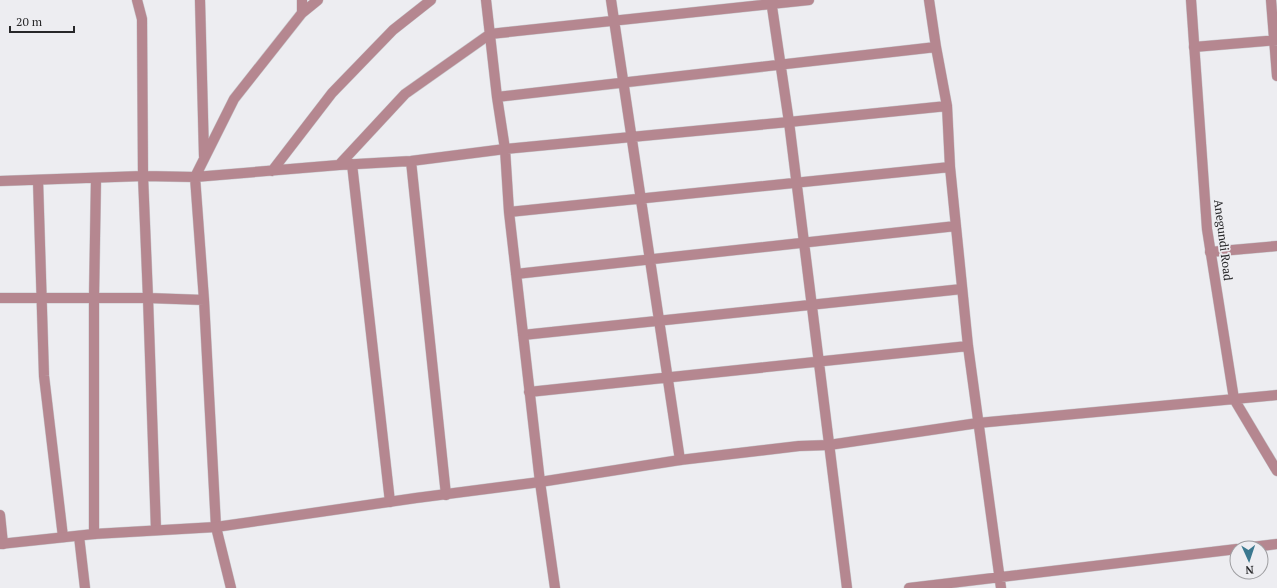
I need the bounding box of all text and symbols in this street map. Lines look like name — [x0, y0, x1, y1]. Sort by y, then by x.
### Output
scale bar — [10, 8, 74, 34]
text: 20 m — [16, 14, 43, 29]
street label: Anegundi Road — [1211, 199, 1236, 282]
north arrow — [1229, 540, 1269, 580]
text: N — [1244, 563, 1254, 577]

